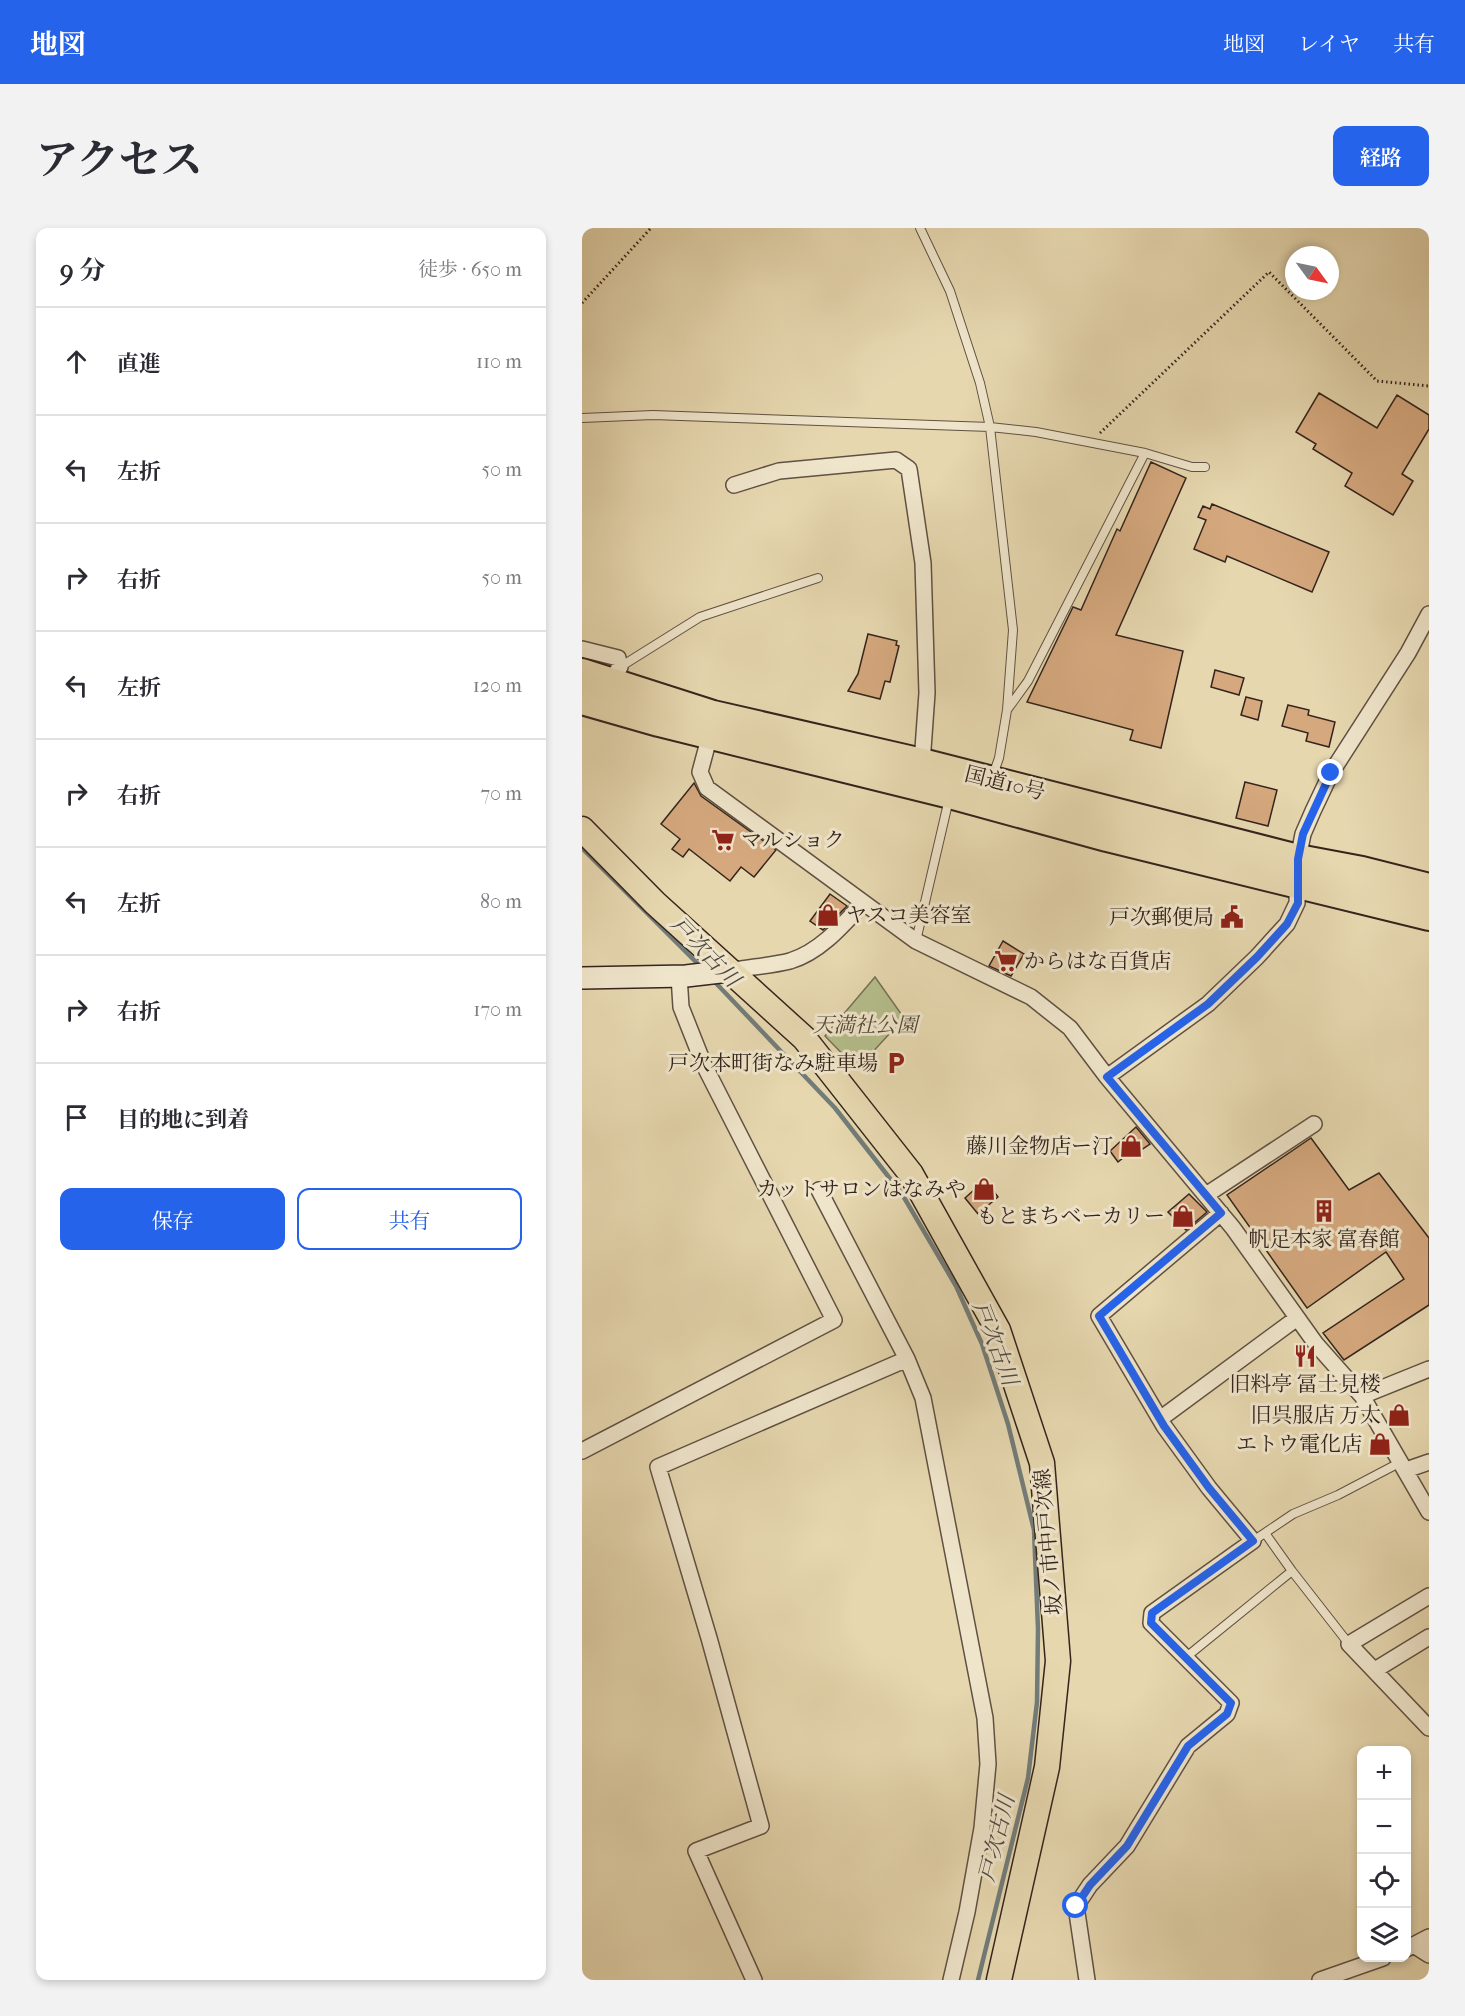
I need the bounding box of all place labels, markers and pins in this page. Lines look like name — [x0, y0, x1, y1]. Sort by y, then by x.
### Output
supermarket icon: マルショク — [710, 827, 736, 853]
place label: マルショク — [741, 828, 845, 852]
shop icon: ヤスコ美容室 — [815, 902, 841, 928]
place label: ヤスコ美容室 — [846, 903, 972, 927]
public building icon: 戸次郵便局 — [1219, 904, 1245, 930]
place label: 戸次郵便局 — [1109, 905, 1214, 929]
supermarket icon: からはな百貨店 — [993, 948, 1019, 974]
place label: からはな百貨店 — [1024, 949, 1171, 973]
parking icon: 戸次本町街なみ駐車場 — [883, 1050, 909, 1076]
place label: 戸次本町街なみ駐車場 — [668, 1051, 878, 1075]
shop icon: 藤川金物店ー汀 — [1118, 1133, 1144, 1159]
place label: 藤川金物店ー汀 — [966, 1134, 1113, 1158]
shop icon: カットサロンはなみや — [971, 1176, 997, 1202]
place label: カットサロンはなみや — [756, 1177, 966, 1201]
building icon: 帆足本家 富春館 — [1311, 1198, 1337, 1224]
shop icon: もとまちベーカリー — [1170, 1203, 1196, 1229]
place label: もとまちベーカリー — [976, 1204, 1165, 1228]
place label: 帆足本家 富春館 — [1248, 1227, 1400, 1251]
restaurant icon: 旧料亭 冨士見楼 — [1292, 1343, 1318, 1369]
place label: 旧料亭 冨士見楼 — [1229, 1372, 1381, 1396]
shop icon: 旧呉服店 万太 — [1386, 1402, 1412, 1428]
place label: 旧呉服店 万太 — [1250, 1403, 1381, 1427]
shop icon: エトウ電化店 — [1367, 1431, 1393, 1457]
place label: エトウ電化店 — [1236, 1432, 1362, 1456]

